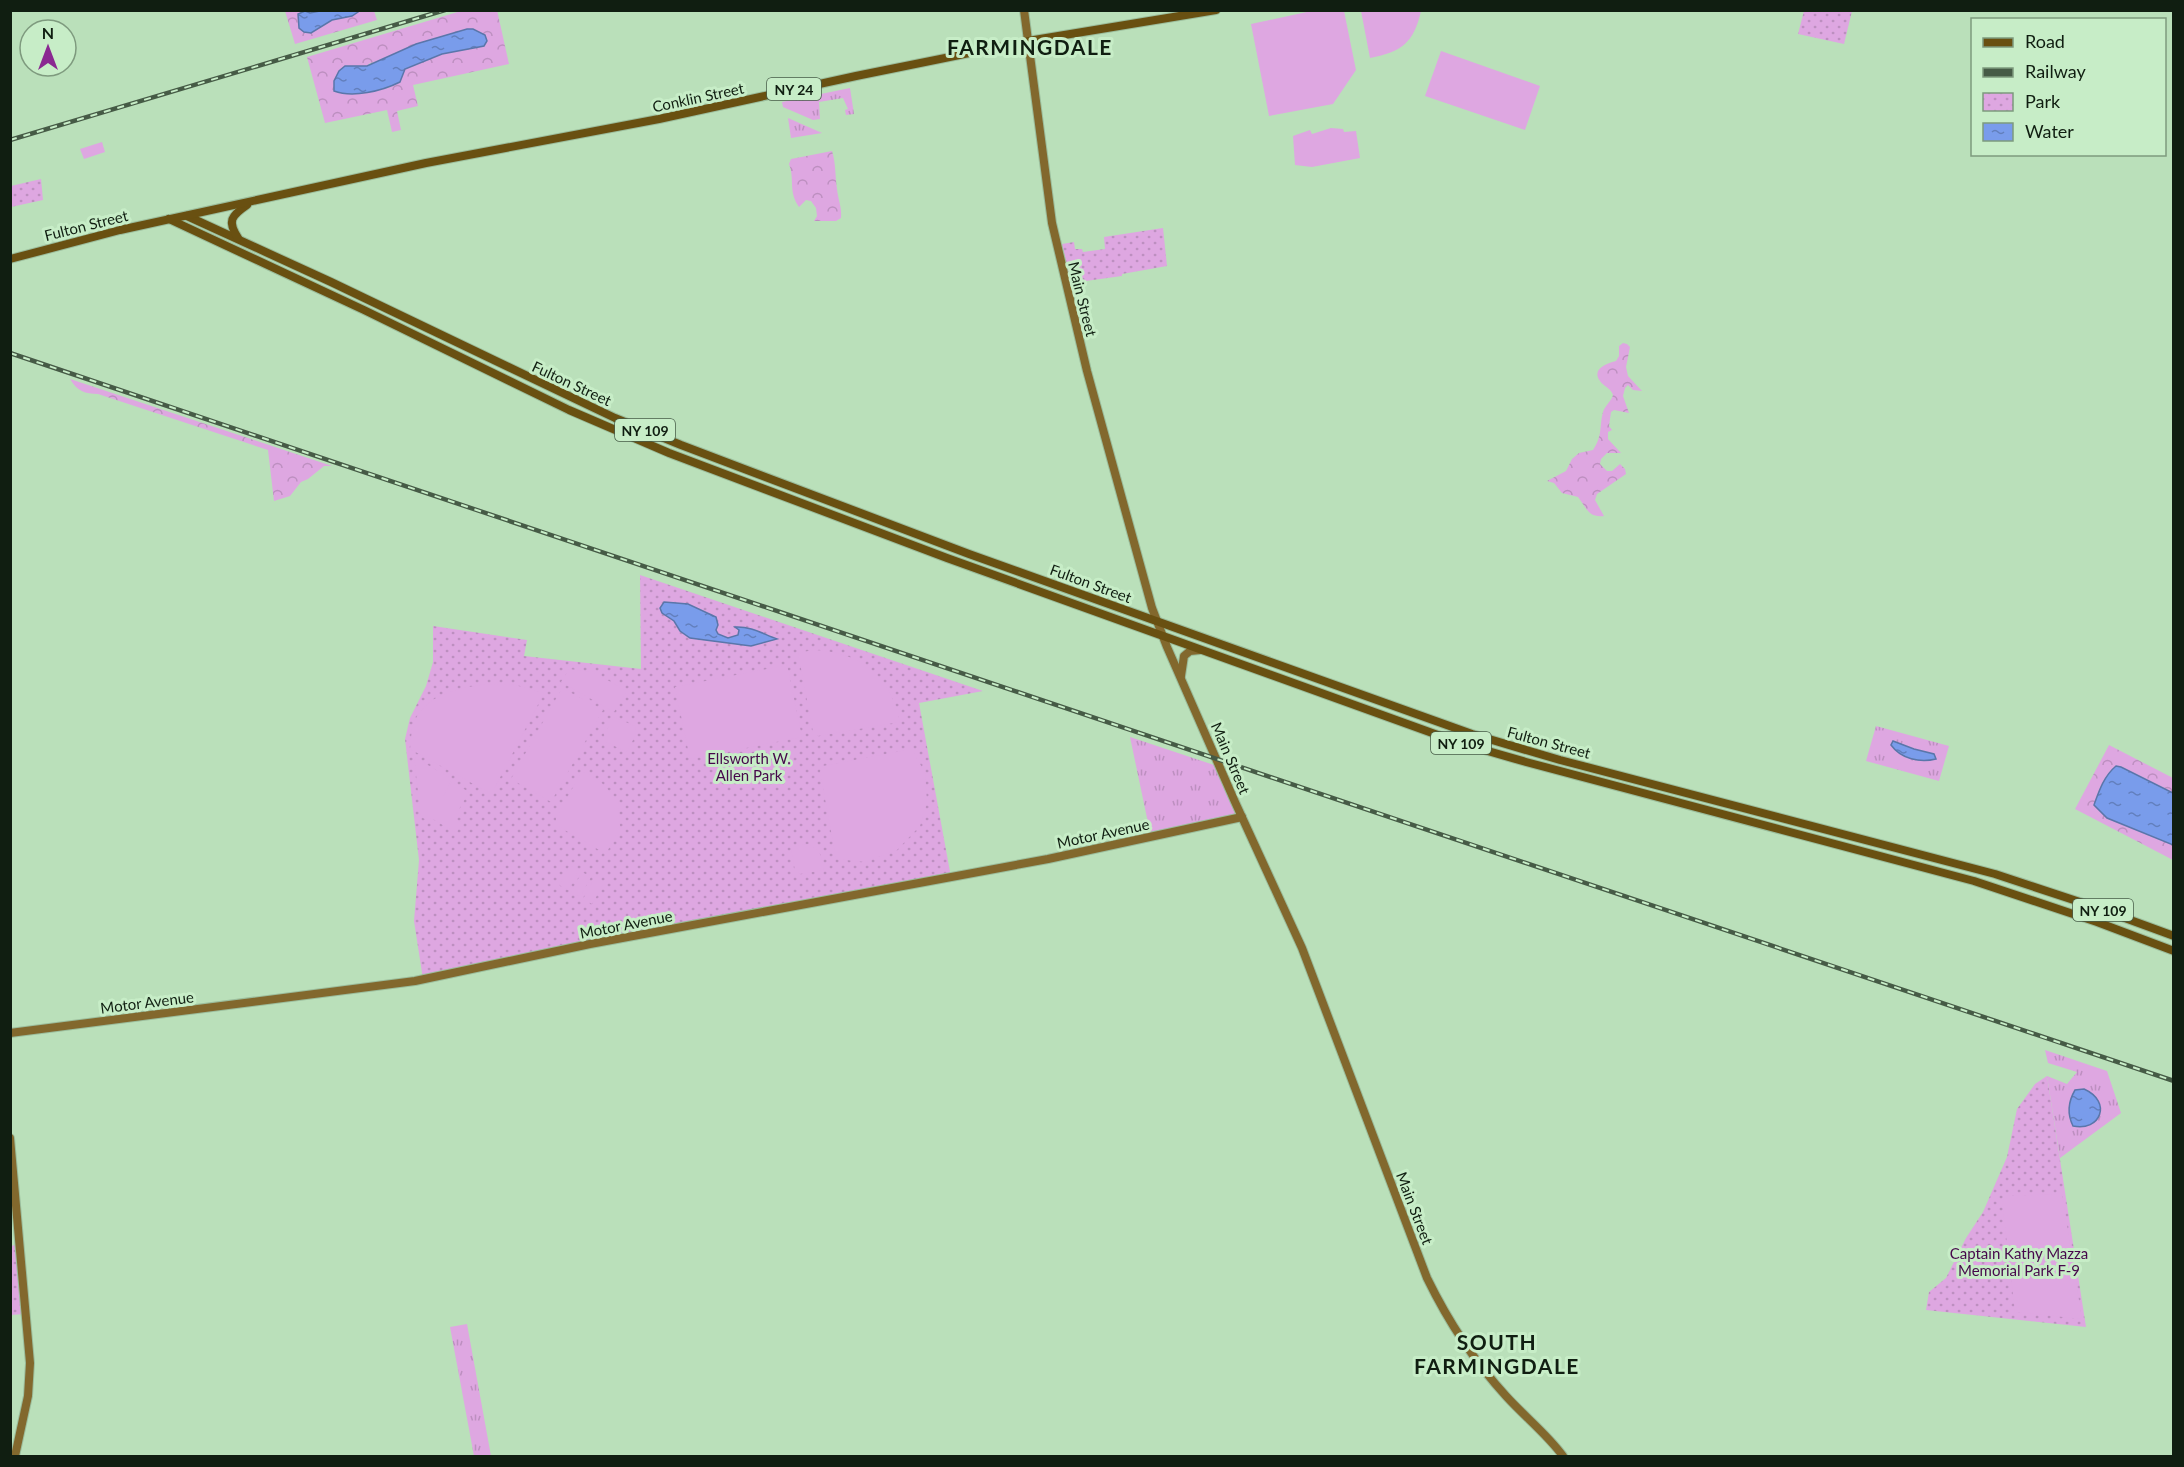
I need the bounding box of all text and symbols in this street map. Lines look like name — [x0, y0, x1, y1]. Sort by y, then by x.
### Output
north arrow — [18, 18, 78, 78]
legend — [1971, 18, 2166, 156]
text: N — [42, 23, 54, 42]
text: Road — [2025, 30, 2065, 52]
district label: FARMINGDALE — [947, 34, 1113, 59]
text: Railway — [2025, 60, 2086, 82]
street label: Conklin Street — [651, 78, 746, 115]
road number: NY 24 — [767, 78, 821, 100]
text: Park — [2025, 90, 2061, 112]
text: Water — [2025, 120, 2074, 142]
street label: Fulton Street — [42, 206, 130, 244]
street label: Main Street — [1065, 260, 1101, 339]
street label: Fulton Street — [530, 357, 615, 409]
road number: NY 109 — [615, 419, 675, 441]
street label: Fulton Street — [1048, 560, 1135, 606]
street label: Main Street — [1208, 719, 1254, 797]
street label: Fulton Street — [1505, 722, 1593, 762]
road number: NY 109 — [1431, 732, 1491, 754]
park label: Ellsworth W. Allen Park — [707, 749, 791, 784]
street label: Motor Avenue — [1055, 814, 1151, 852]
road number: NY 109 — [2073, 899, 2133, 921]
street label: Motor Avenue — [578, 906, 674, 942]
street label: Motor Avenue — [99, 987, 195, 1017]
street label: Main Street — [1393, 1169, 1437, 1247]
park label: Captain Kathy Mazza Memorial Park F-9 — [1950, 1244, 2088, 1279]
district label: SOUTH FARMINGDALE — [1414, 1329, 1580, 1378]

